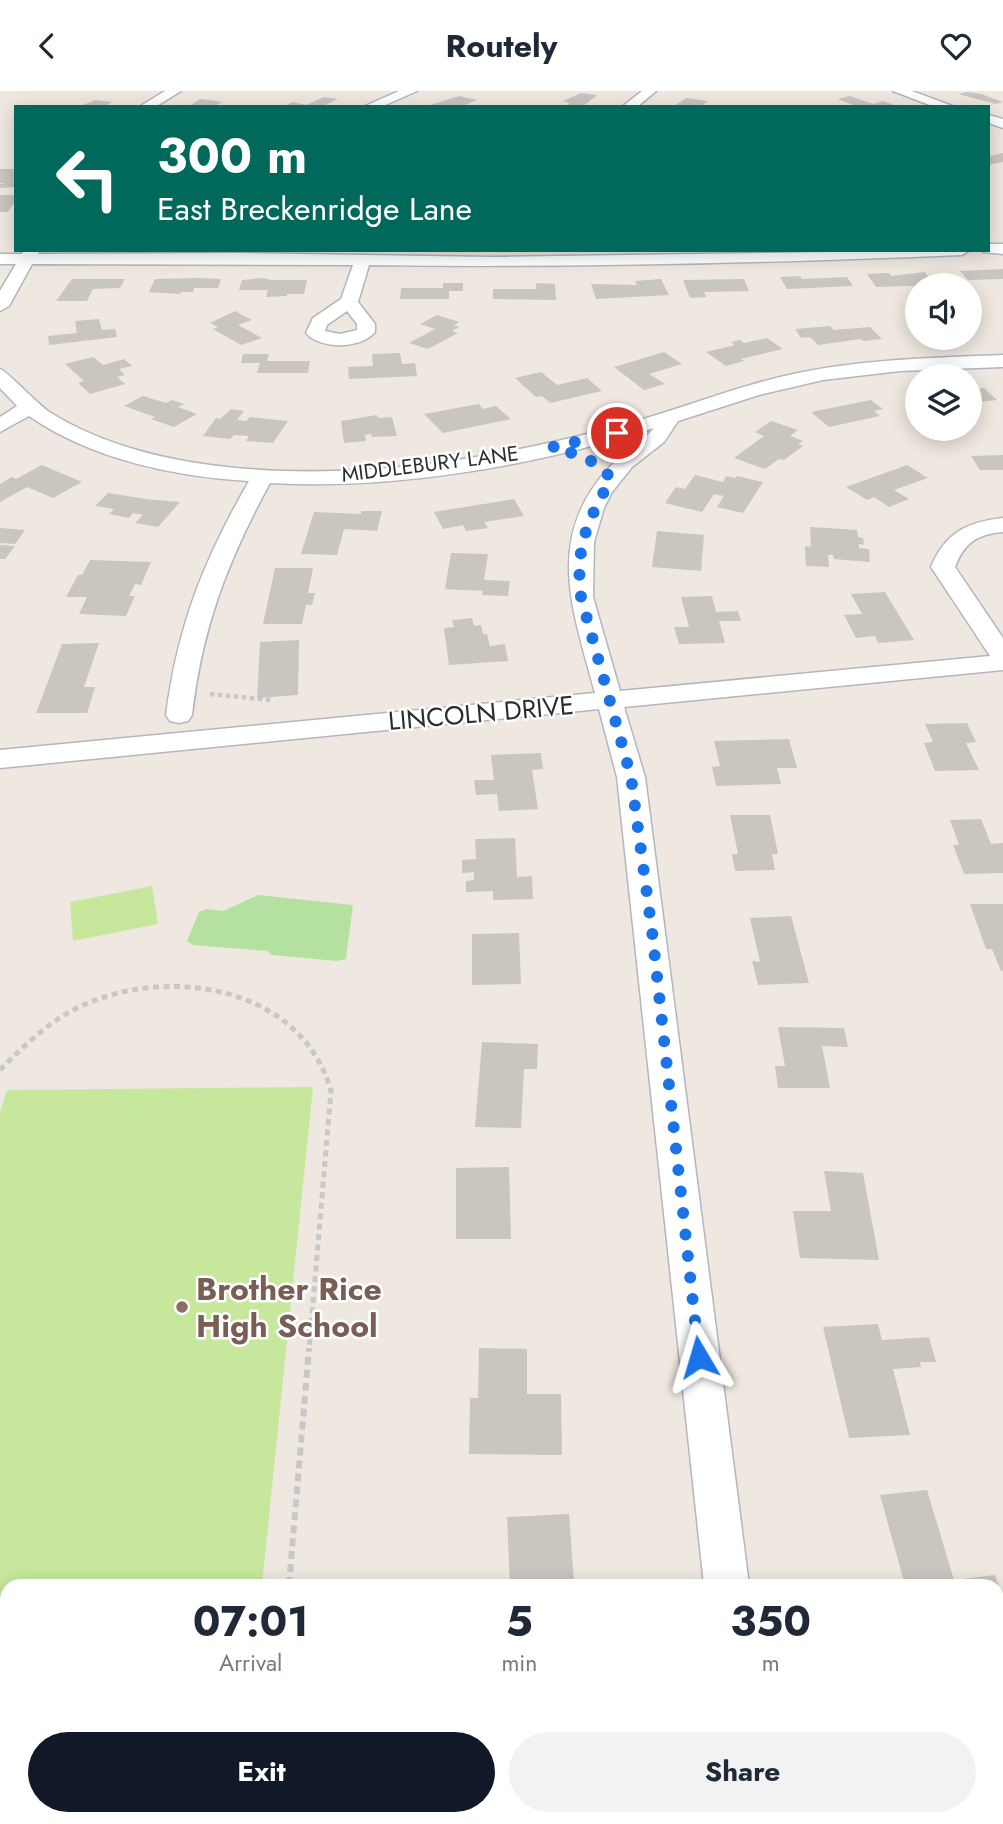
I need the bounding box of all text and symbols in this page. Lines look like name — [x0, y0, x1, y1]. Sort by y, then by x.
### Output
text: Routely — [446, 23, 557, 69]
icon: back — [28, 27, 66, 65]
icon: heart — [937, 27, 975, 65]
text: 300 m — [157, 121, 307, 191]
icon: left — [42, 133, 133, 224]
text: East Breckenridge Lane — [157, 186, 472, 232]
map controls — [905, 273, 982, 441]
button: sound — [905, 273, 982, 350]
button: layers — [905, 364, 982, 441]
pin — [587, 403, 647, 463]
icon: arrive — [598, 414, 636, 452]
street label: MIDDLEBURY LANE — [340, 438, 520, 490]
street label: LINCOLN DRIVE — [387, 686, 575, 740]
place label: Brother Rice High School — [196, 1266, 382, 1349]
marker: Brother Rice High School — [174, 1299, 190, 1315]
position arrow — [662, 1320, 736, 1394]
text: 07:01 — [193, 1591, 309, 1652]
text: 5 — [506, 1591, 533, 1652]
text: 350 — [730, 1591, 811, 1652]
text: Arrival — [219, 1646, 282, 1680]
text: min — [501, 1646, 537, 1680]
text: m — [762, 1646, 780, 1680]
button: Exit — [28, 1732, 495, 1812]
button: Share — [509, 1732, 976, 1812]

